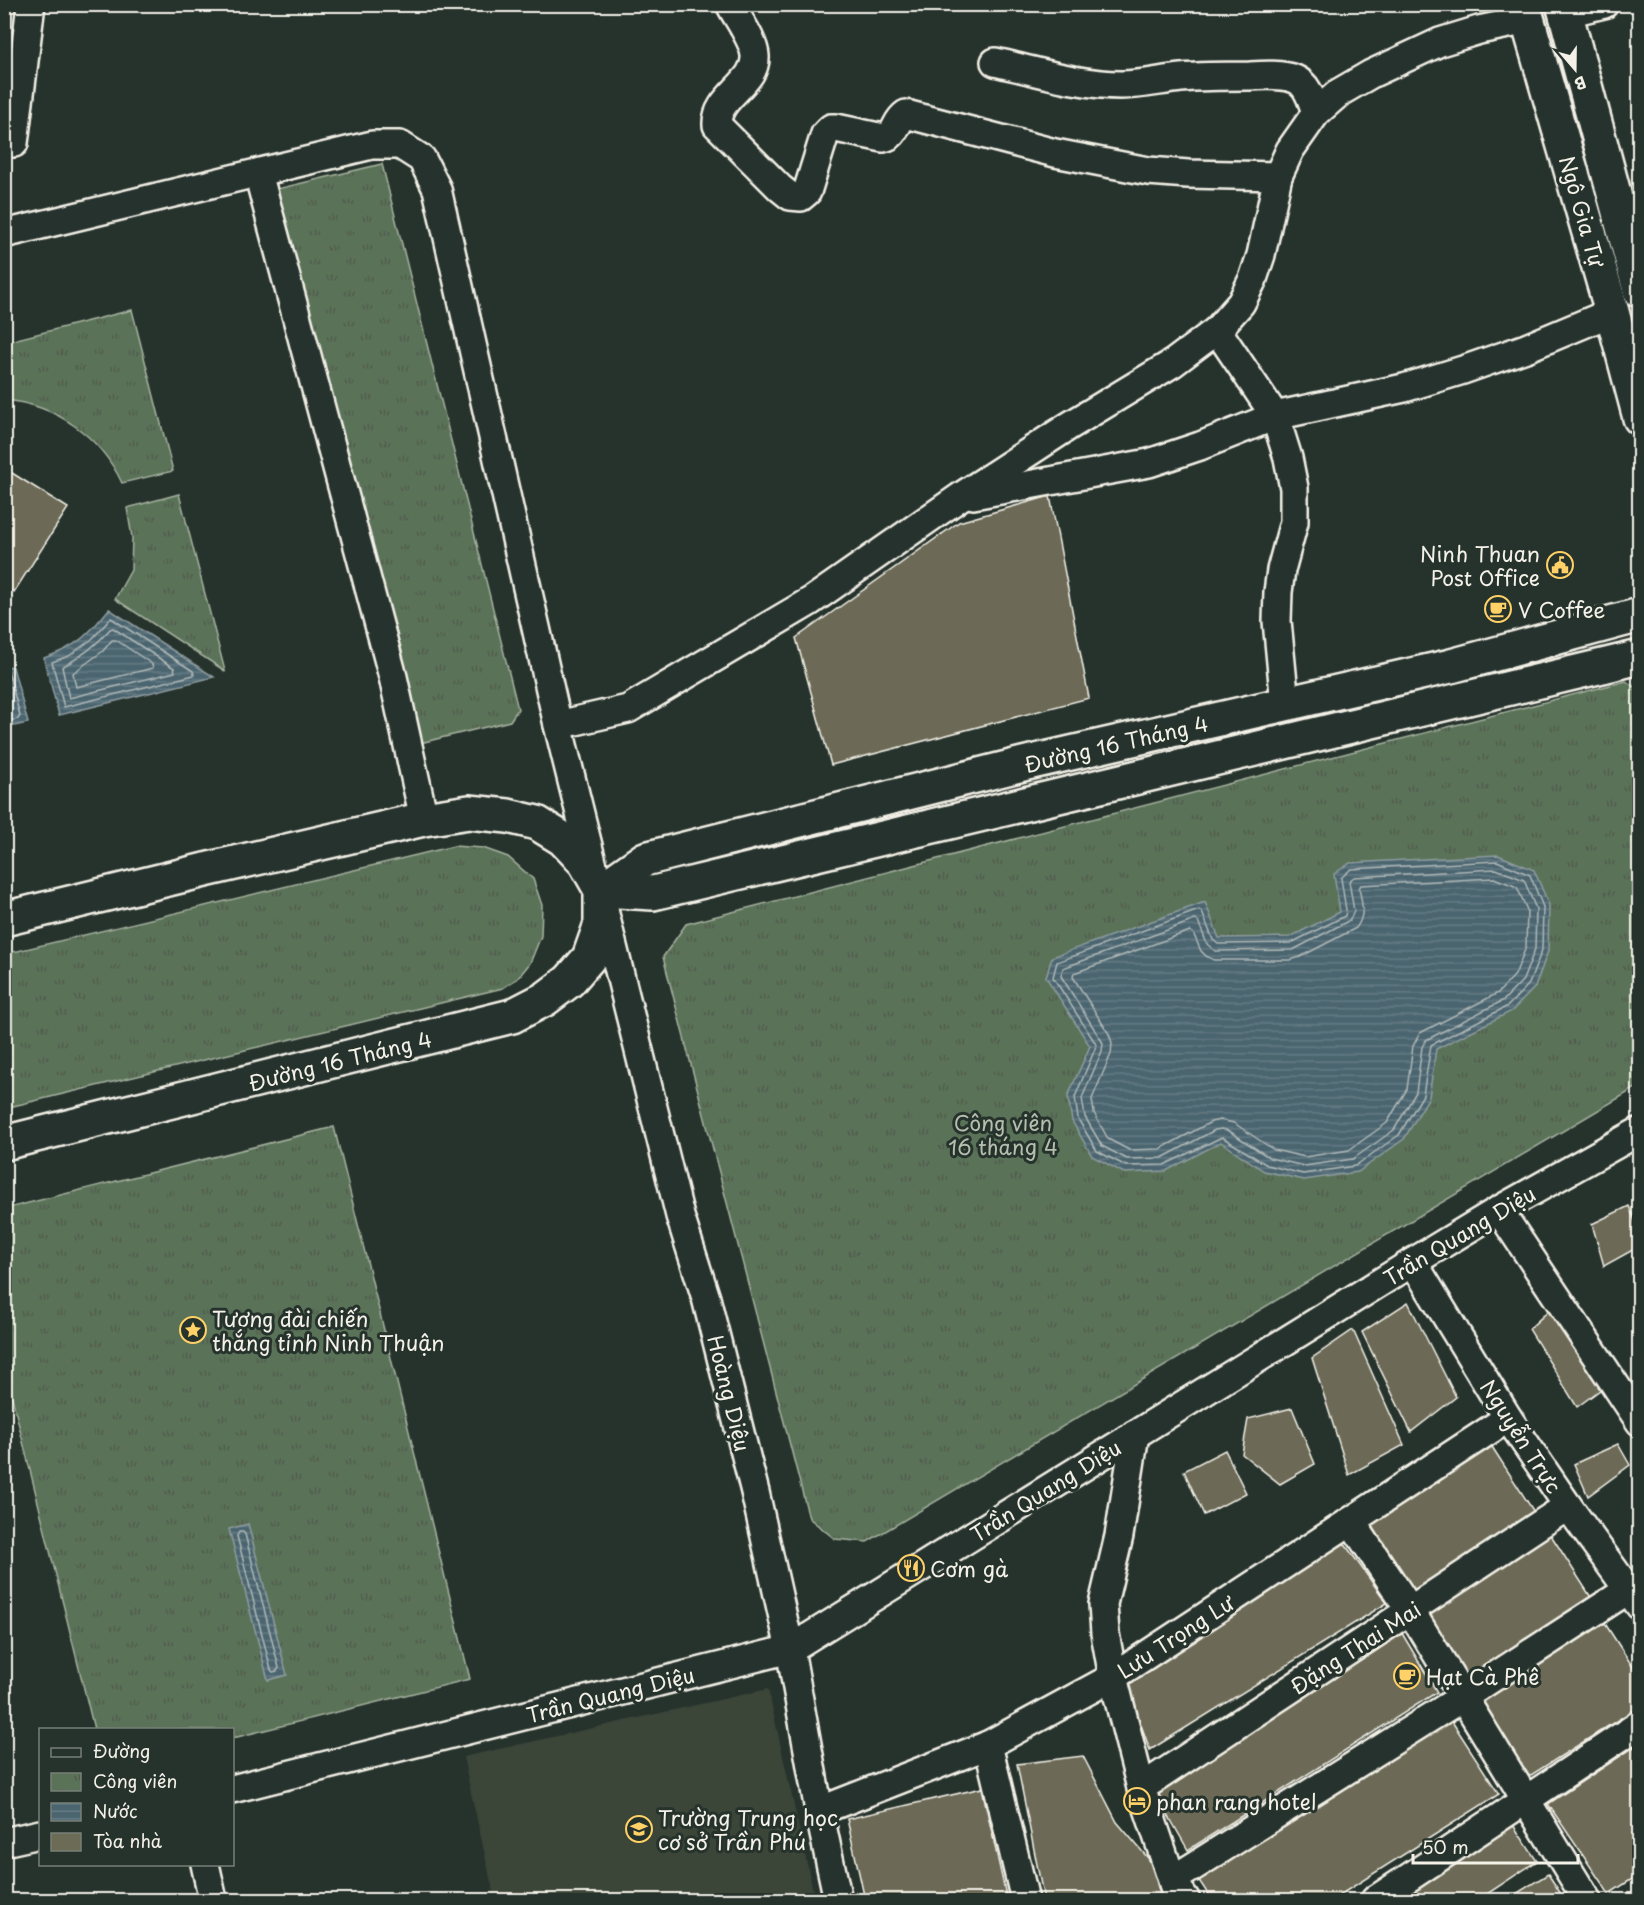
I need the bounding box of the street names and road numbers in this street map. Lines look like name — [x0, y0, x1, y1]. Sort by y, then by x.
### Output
street label: Ngô Gia Tự — [1552, 152, 1614, 271]
street label: Đường 16 Tháng 4 — [1021, 706, 1211, 780]
street label: Đường 16 Tháng 4 — [245, 1022, 435, 1098]
street label: Trần Quang Diệu — [1377, 1177, 1541, 1293]
street label: Hoàng Diệu — [700, 1332, 760, 1454]
street label: Nguyễn Trực — [1473, 1373, 1571, 1499]
street label: Trần Quang Diệu — [964, 1431, 1126, 1549]
street label: Lưu Trọng Lư — [1110, 1586, 1241, 1686]
street label: Đặng Thai Mai — [1283, 1593, 1427, 1701]
street label: Trần Quang Diệu — [523, 1658, 697, 1730]

